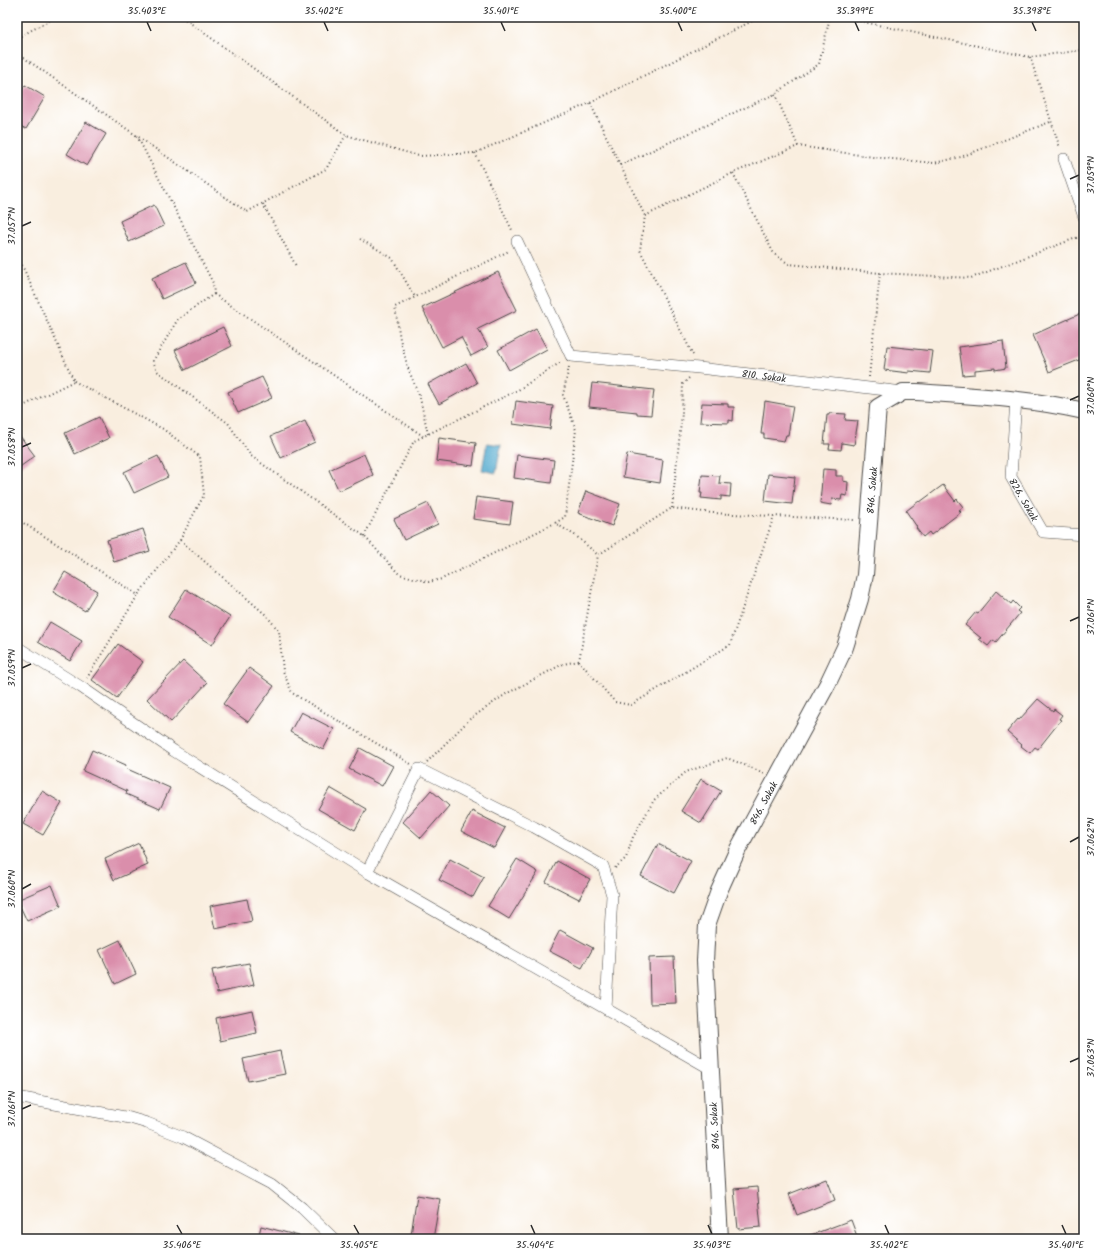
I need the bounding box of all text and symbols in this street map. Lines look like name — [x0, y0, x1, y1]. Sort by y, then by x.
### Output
text: 35.403°E — [128, 3, 168, 19]
text: 35.402°E — [304, 3, 345, 19]
text: 35.401°E — [483, 3, 520, 19]
text: 35.400°E — [659, 3, 698, 19]
text: 35.399°E — [836, 3, 875, 19]
text: 35.398°E — [1012, 3, 1053, 19]
text: 37.059°N — [1083, 156, 1099, 194]
text: 37.057°N — [4, 207, 20, 245]
street label: 810. Sokak — [741, 366, 787, 387]
text: 37.060°N — [1083, 377, 1099, 415]
text: 37.058°N — [4, 427, 20, 467]
street label: 846. Sokak — [863, 466, 882, 515]
street label: 826. Sokak — [1004, 475, 1042, 525]
text: 37.061°N — [1083, 599, 1099, 635]
text: 37.059°N — [4, 649, 20, 687]
street label: 846. Sokak — [746, 778, 782, 828]
text: 37.062°N — [1083, 817, 1099, 857]
text: 37.060°N — [4, 870, 20, 908]
text: 37.063°N — [1083, 1038, 1099, 1078]
text: 37.061°N — [4, 1091, 20, 1127]
street label: 846. Sokak — [706, 1102, 724, 1150]
text: 35.406°E — [163, 1237, 203, 1253]
text: 35.405°E — [340, 1237, 379, 1253]
text: 35.404°E — [516, 1237, 556, 1253]
text: 35.403°E — [693, 1237, 733, 1253]
text: 35.402°E — [869, 1237, 910, 1253]
text: 35.401°E — [1048, 1237, 1085, 1253]

